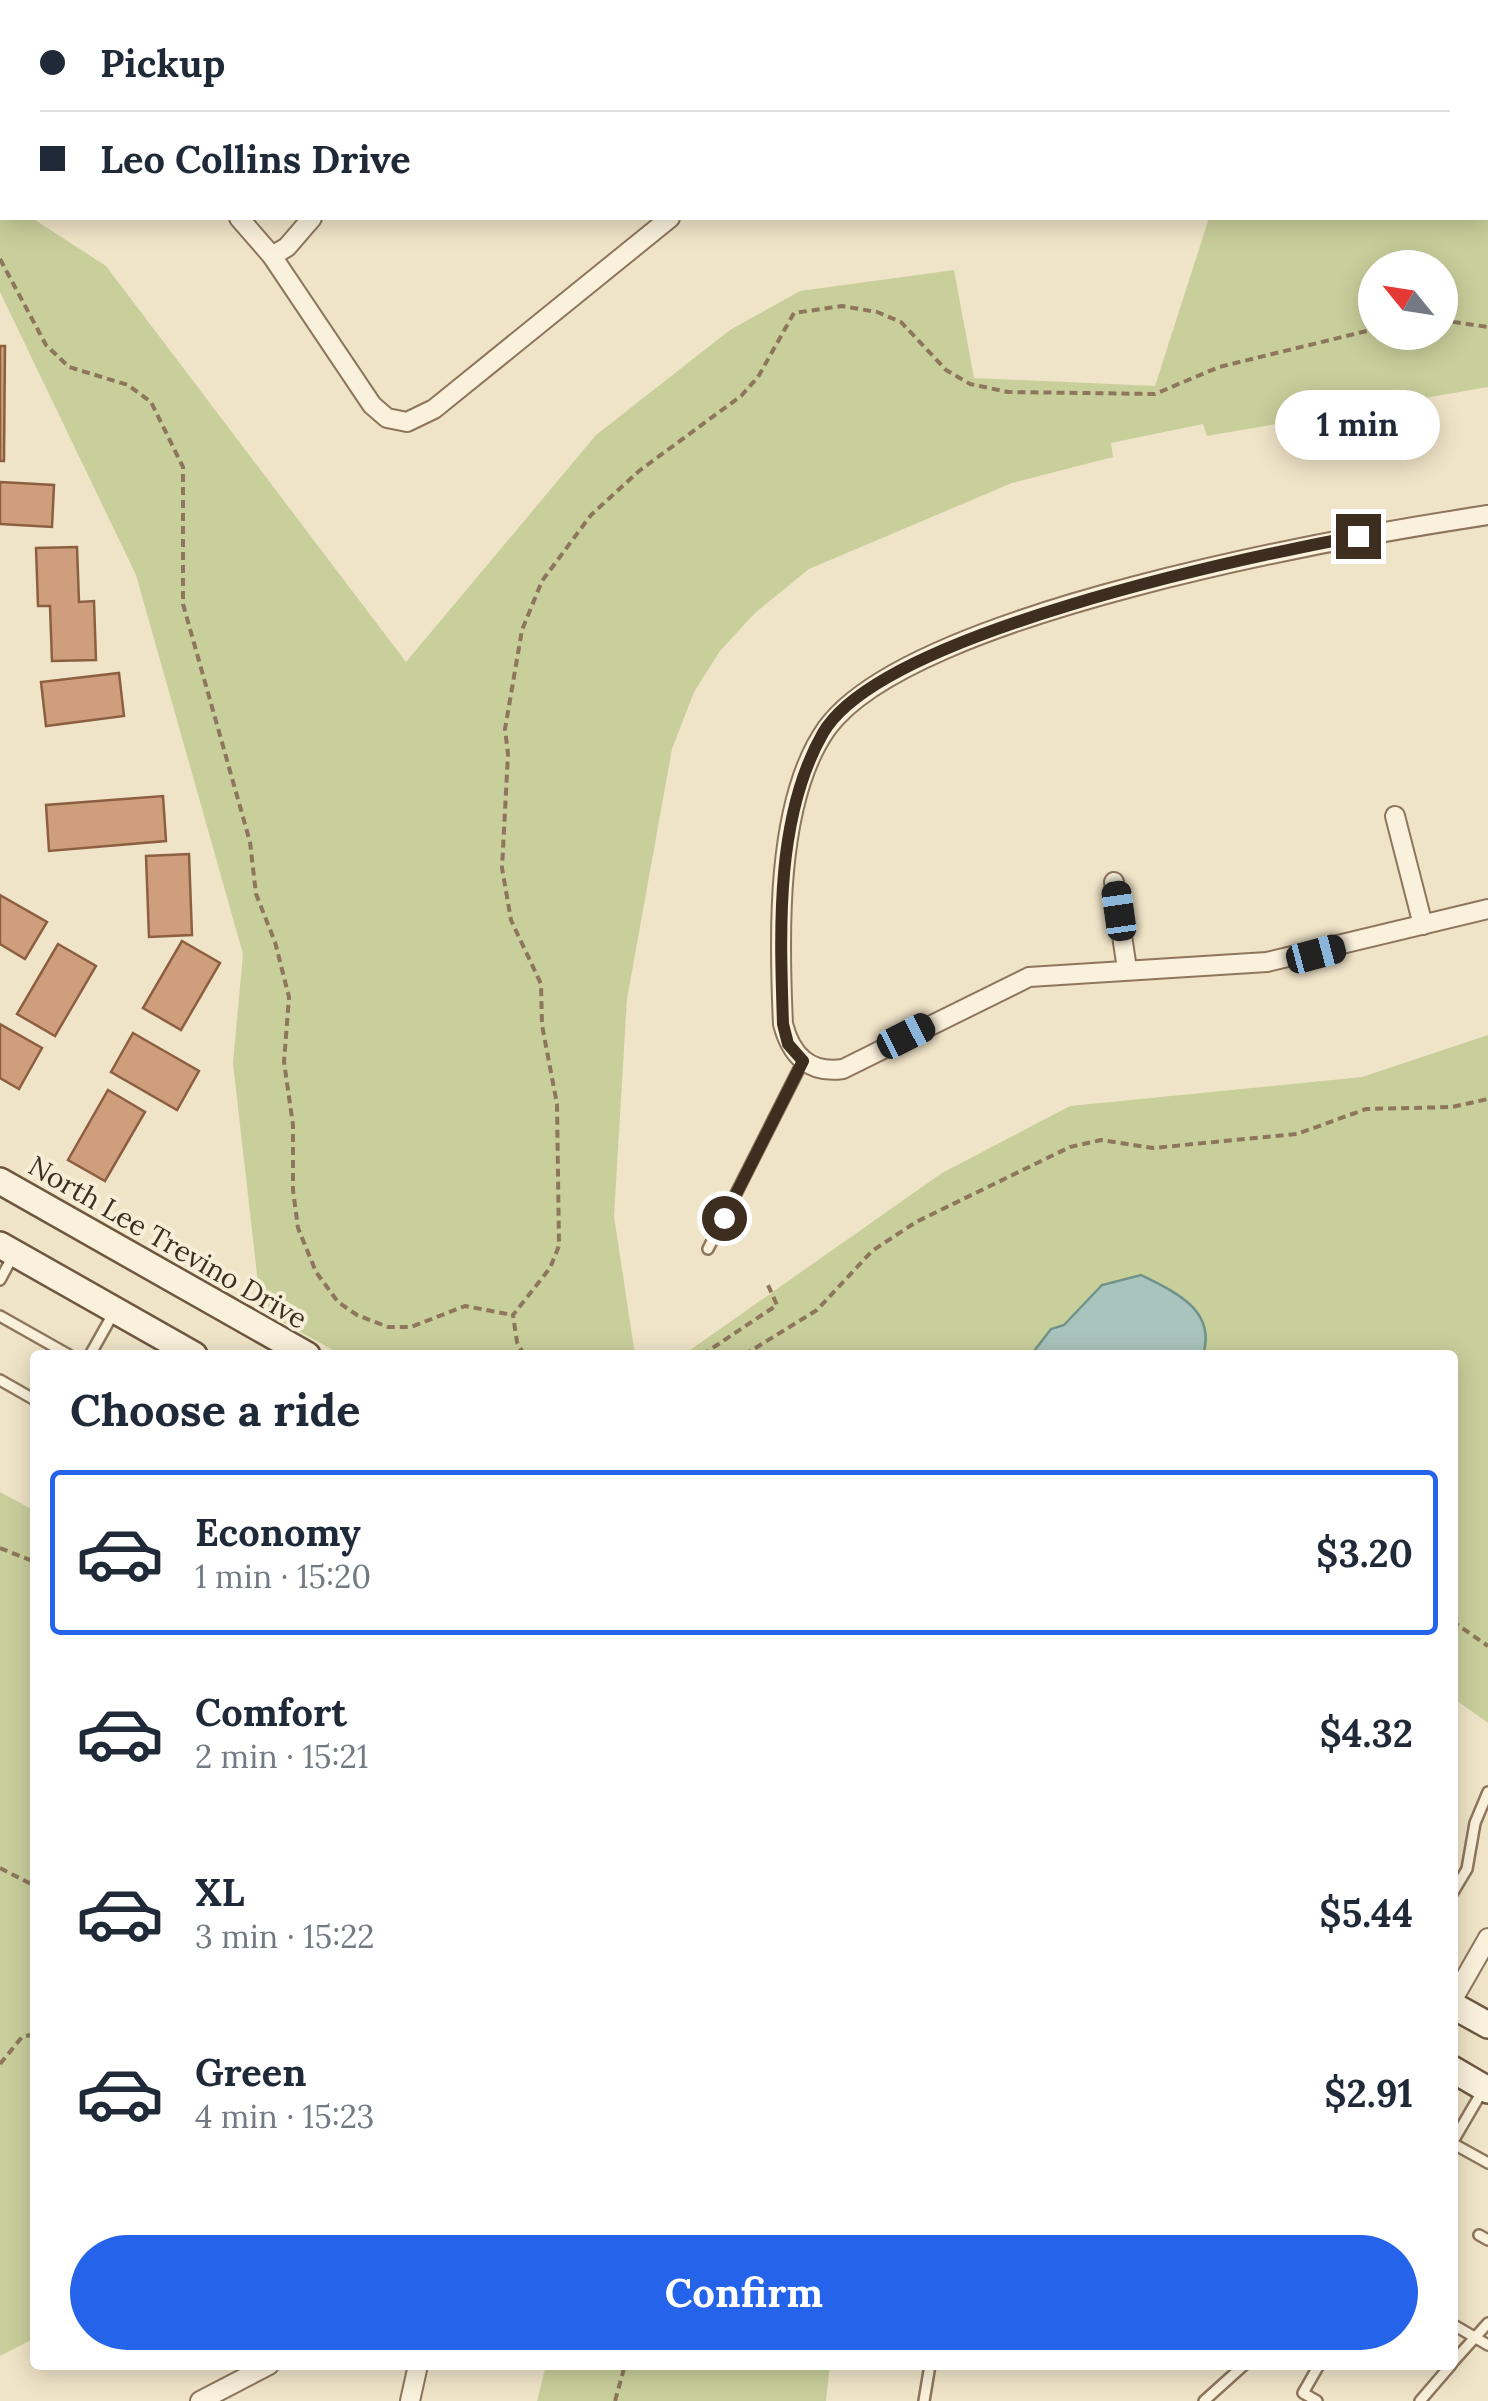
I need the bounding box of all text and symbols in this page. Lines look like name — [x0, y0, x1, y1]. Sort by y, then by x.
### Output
text: Pickup — [100, 39, 225, 87]
text: Leo Collins Drive — [100, 135, 411, 183]
north arrow — [1358, 250, 1458, 350]
map controls — [1358, 250, 1458, 350]
callout: 1 min — [1276, 391, 1440, 461]
text: 1 min — [1317, 404, 1398, 445]
route end — [1336, 514, 1381, 559]
car — [1100, 879, 1138, 943]
car — [1283, 932, 1349, 976]
car — [872, 1009, 940, 1063]
street label: North Lee Trevino Drive — [22, 1147, 314, 1337]
route start — [702, 1196, 747, 1241]
text: Choose a ride — [70, 1381, 360, 1438]
icon: car — [75, 1508, 165, 1598]
text: Economy — [195, 1508, 361, 1556]
text: $3.20 — [1316, 1529, 1413, 1577]
text: 1 min · 15:20 — [195, 1556, 371, 1597]
icon: car — [75, 1688, 165, 1778]
text: Comfort — [195, 1688, 347, 1736]
text: $4.32 — [1319, 1709, 1413, 1757]
text: 2 min · 15:21 — [195, 1736, 368, 1777]
icon: car — [75, 1868, 165, 1958]
text: XL — [195, 1868, 245, 1916]
text: $5.44 — [1319, 1889, 1413, 1937]
text: 3 min · 15:22 — [195, 1916, 375, 1957]
icon: car — [75, 2048, 165, 2138]
text: Green — [195, 2048, 307, 2096]
text: $2.91 — [1324, 2069, 1413, 2117]
text: 4 min · 15:23 — [195, 2096, 374, 2137]
button: Confirm — [70, 2235, 1418, 2350]

